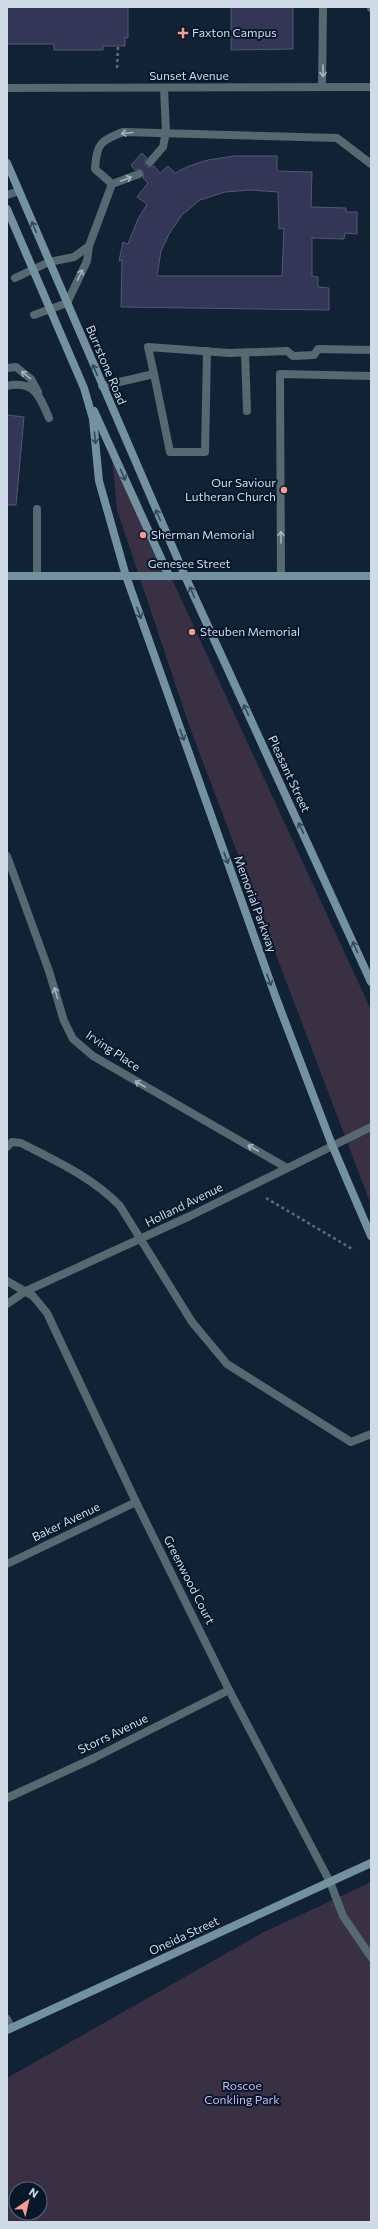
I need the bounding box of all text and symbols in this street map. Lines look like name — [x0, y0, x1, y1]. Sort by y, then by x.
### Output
place label: Faxton Campus — [192, 25, 277, 39]
marker: Faxton Campus — [177, 27, 189, 39]
one-way arrow — [319, 64, 326, 77]
street label: Sunset Avenue — [149, 68, 229, 82]
one-way arrow — [121, 129, 134, 136]
one-way arrow — [119, 175, 131, 182]
one-way arrow — [30, 221, 37, 233]
one-way arrow — [77, 270, 85, 282]
street label: Burrstone Road — [84, 323, 130, 406]
one-way arrow — [91, 364, 98, 376]
one-way arrow — [20, 371, 31, 379]
one-way arrow — [91, 431, 98, 444]
one-way arrow — [120, 469, 127, 481]
place label: Our Saviour Lutheran Church — [185, 475, 276, 503]
marker: Our Saviour Lutheran Church — [279, 485, 289, 495]
one-way arrow — [154, 509, 161, 521]
place label: Sherman Memorial — [151, 527, 255, 541]
marker: Sherman Memorial — [138, 530, 148, 540]
one-way arrow — [277, 531, 285, 544]
street label: Genesee Street — [148, 556, 230, 570]
one-way arrow — [188, 587, 195, 599]
one-way arrow — [135, 606, 143, 618]
place label: Steuben Memorial — [200, 624, 300, 638]
marker: Steuben Memorial — [187, 627, 197, 637]
one-way arrow — [242, 705, 249, 717]
one-way arrow — [179, 729, 187, 741]
street label: Pleasant Street — [266, 733, 314, 814]
one-way arrow — [297, 823, 304, 835]
one-way arrow — [222, 851, 230, 863]
street label: Memorial Parkway — [232, 853, 280, 954]
one-way arrow — [351, 941, 358, 953]
one-way arrow — [266, 974, 274, 986]
one-way arrow — [52, 987, 59, 1000]
street label: Irving Place — [84, 1027, 143, 1073]
one-way arrow — [134, 1079, 146, 1087]
one-way arrow — [247, 1144, 259, 1152]
street label: Holland Avenue — [142, 1179, 225, 1229]
street label: Baker Avenue — [29, 1499, 102, 1544]
street label: Greenwood Court — [162, 1533, 218, 1626]
street label: Storrs Avenue — [75, 1710, 150, 1756]
street label: Oneida Street — [146, 1913, 221, 1957]
park label: Roscoe Conkling Park — [204, 2078, 280, 2106]
north arrow — [8, 2181, 48, 2221]
text: N — [27, 2185, 41, 2200]

